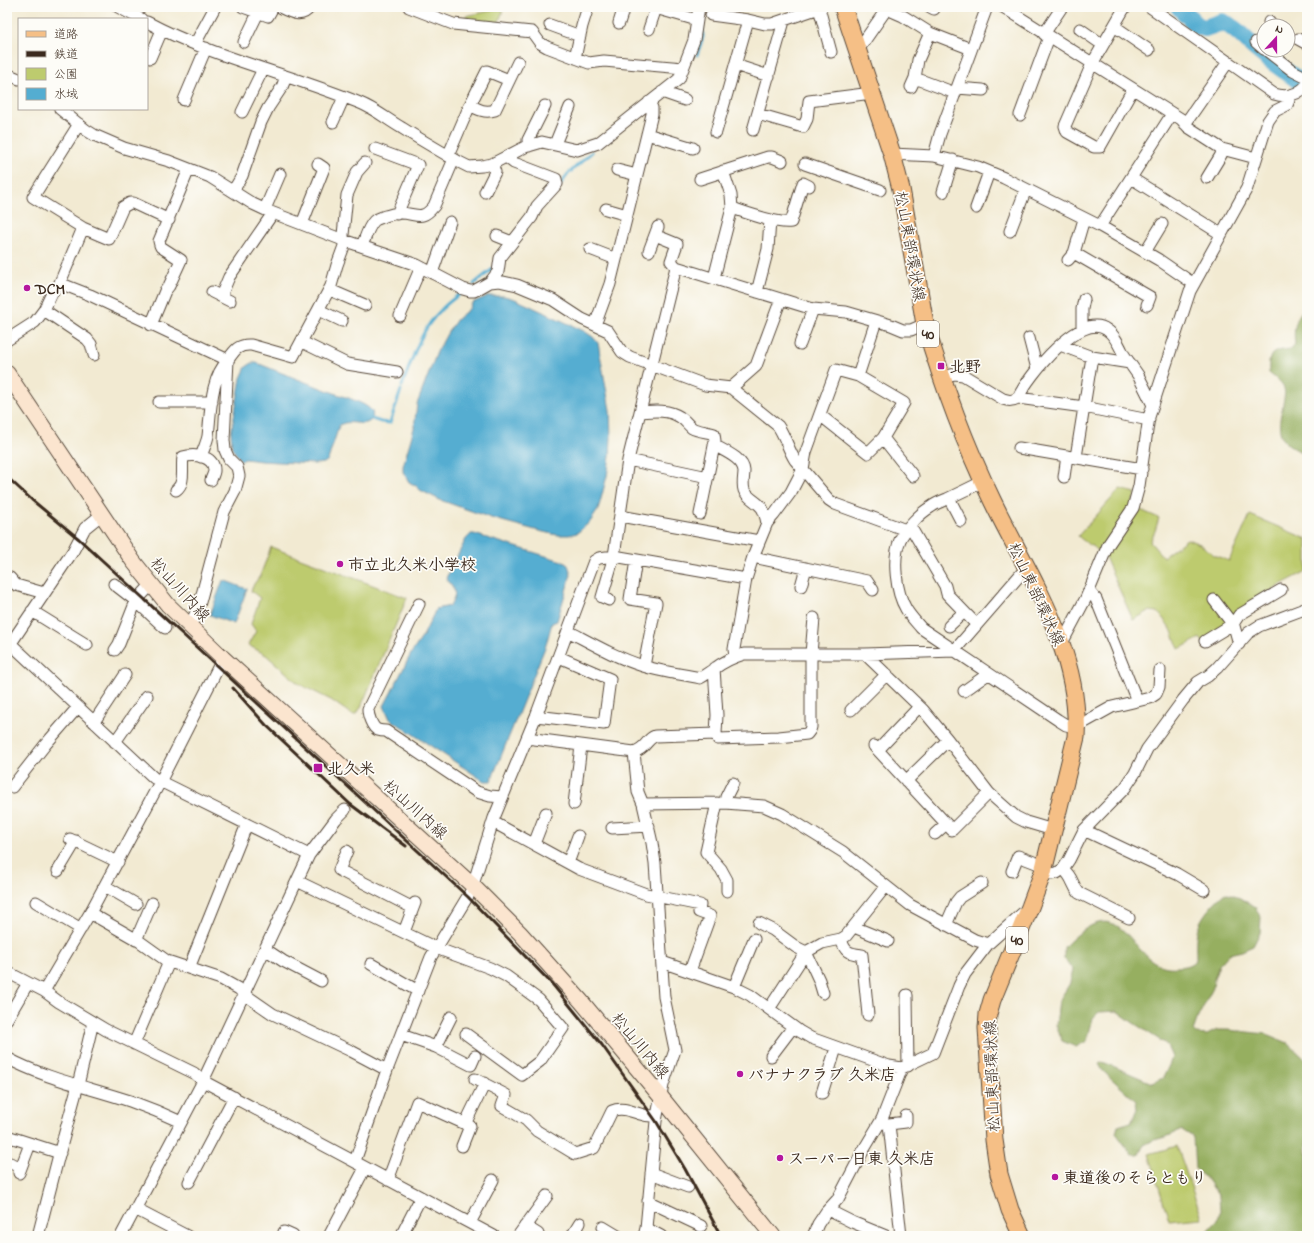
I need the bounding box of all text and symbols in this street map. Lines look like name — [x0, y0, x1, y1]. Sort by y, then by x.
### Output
legend — [18, 18, 148, 110]
north arrow — [1256, 18, 1296, 58]
text: N — [1273, 21, 1286, 38]
text: 道路 — [54, 26, 78, 44]
text: 鉄道 — [54, 46, 78, 64]
text: 公園 — [54, 66, 78, 84]
text: 水域 — [54, 86, 78, 104]
street label: 松山東部環状線 — [887, 189, 931, 304]
place label: DCM — [34, 278, 66, 302]
marker: DCM — [22, 283, 32, 293]
road number: 40 — [917, 321, 939, 347]
place label: 北野 — [949, 356, 981, 380]
marker: 北野 — [936, 361, 946, 371]
street label: 松山東部環状線 — [1001, 539, 1070, 651]
street label: 松山川内線 — [144, 553, 215, 628]
place label: 市立北久米小学校 — [348, 554, 476, 578]
marker: 市立北久米小学校 — [335, 559, 345, 569]
place label: 北久米 — [327, 758, 375, 782]
marker: 北久米 — [312, 762, 324, 774]
street label: 松山川内線 — [377, 775, 452, 846]
road number: 40 — [1006, 927, 1028, 953]
street label: 松山川内線 — [605, 1008, 674, 1085]
street label: 松山東部環状線 — [979, 1020, 1007, 1132]
place label: バナナクラブ 久米店 — [748, 1064, 896, 1088]
marker: バナナクラブ 久米店 — [735, 1069, 745, 1079]
place label: スーパー日東 久米店 — [788, 1148, 935, 1172]
marker: スーパー日東 久米店 — [775, 1153, 785, 1163]
place label: 東道後のそらともり — [1063, 1167, 1207, 1191]
marker: 東道後のそらともり — [1050, 1172, 1060, 1182]

